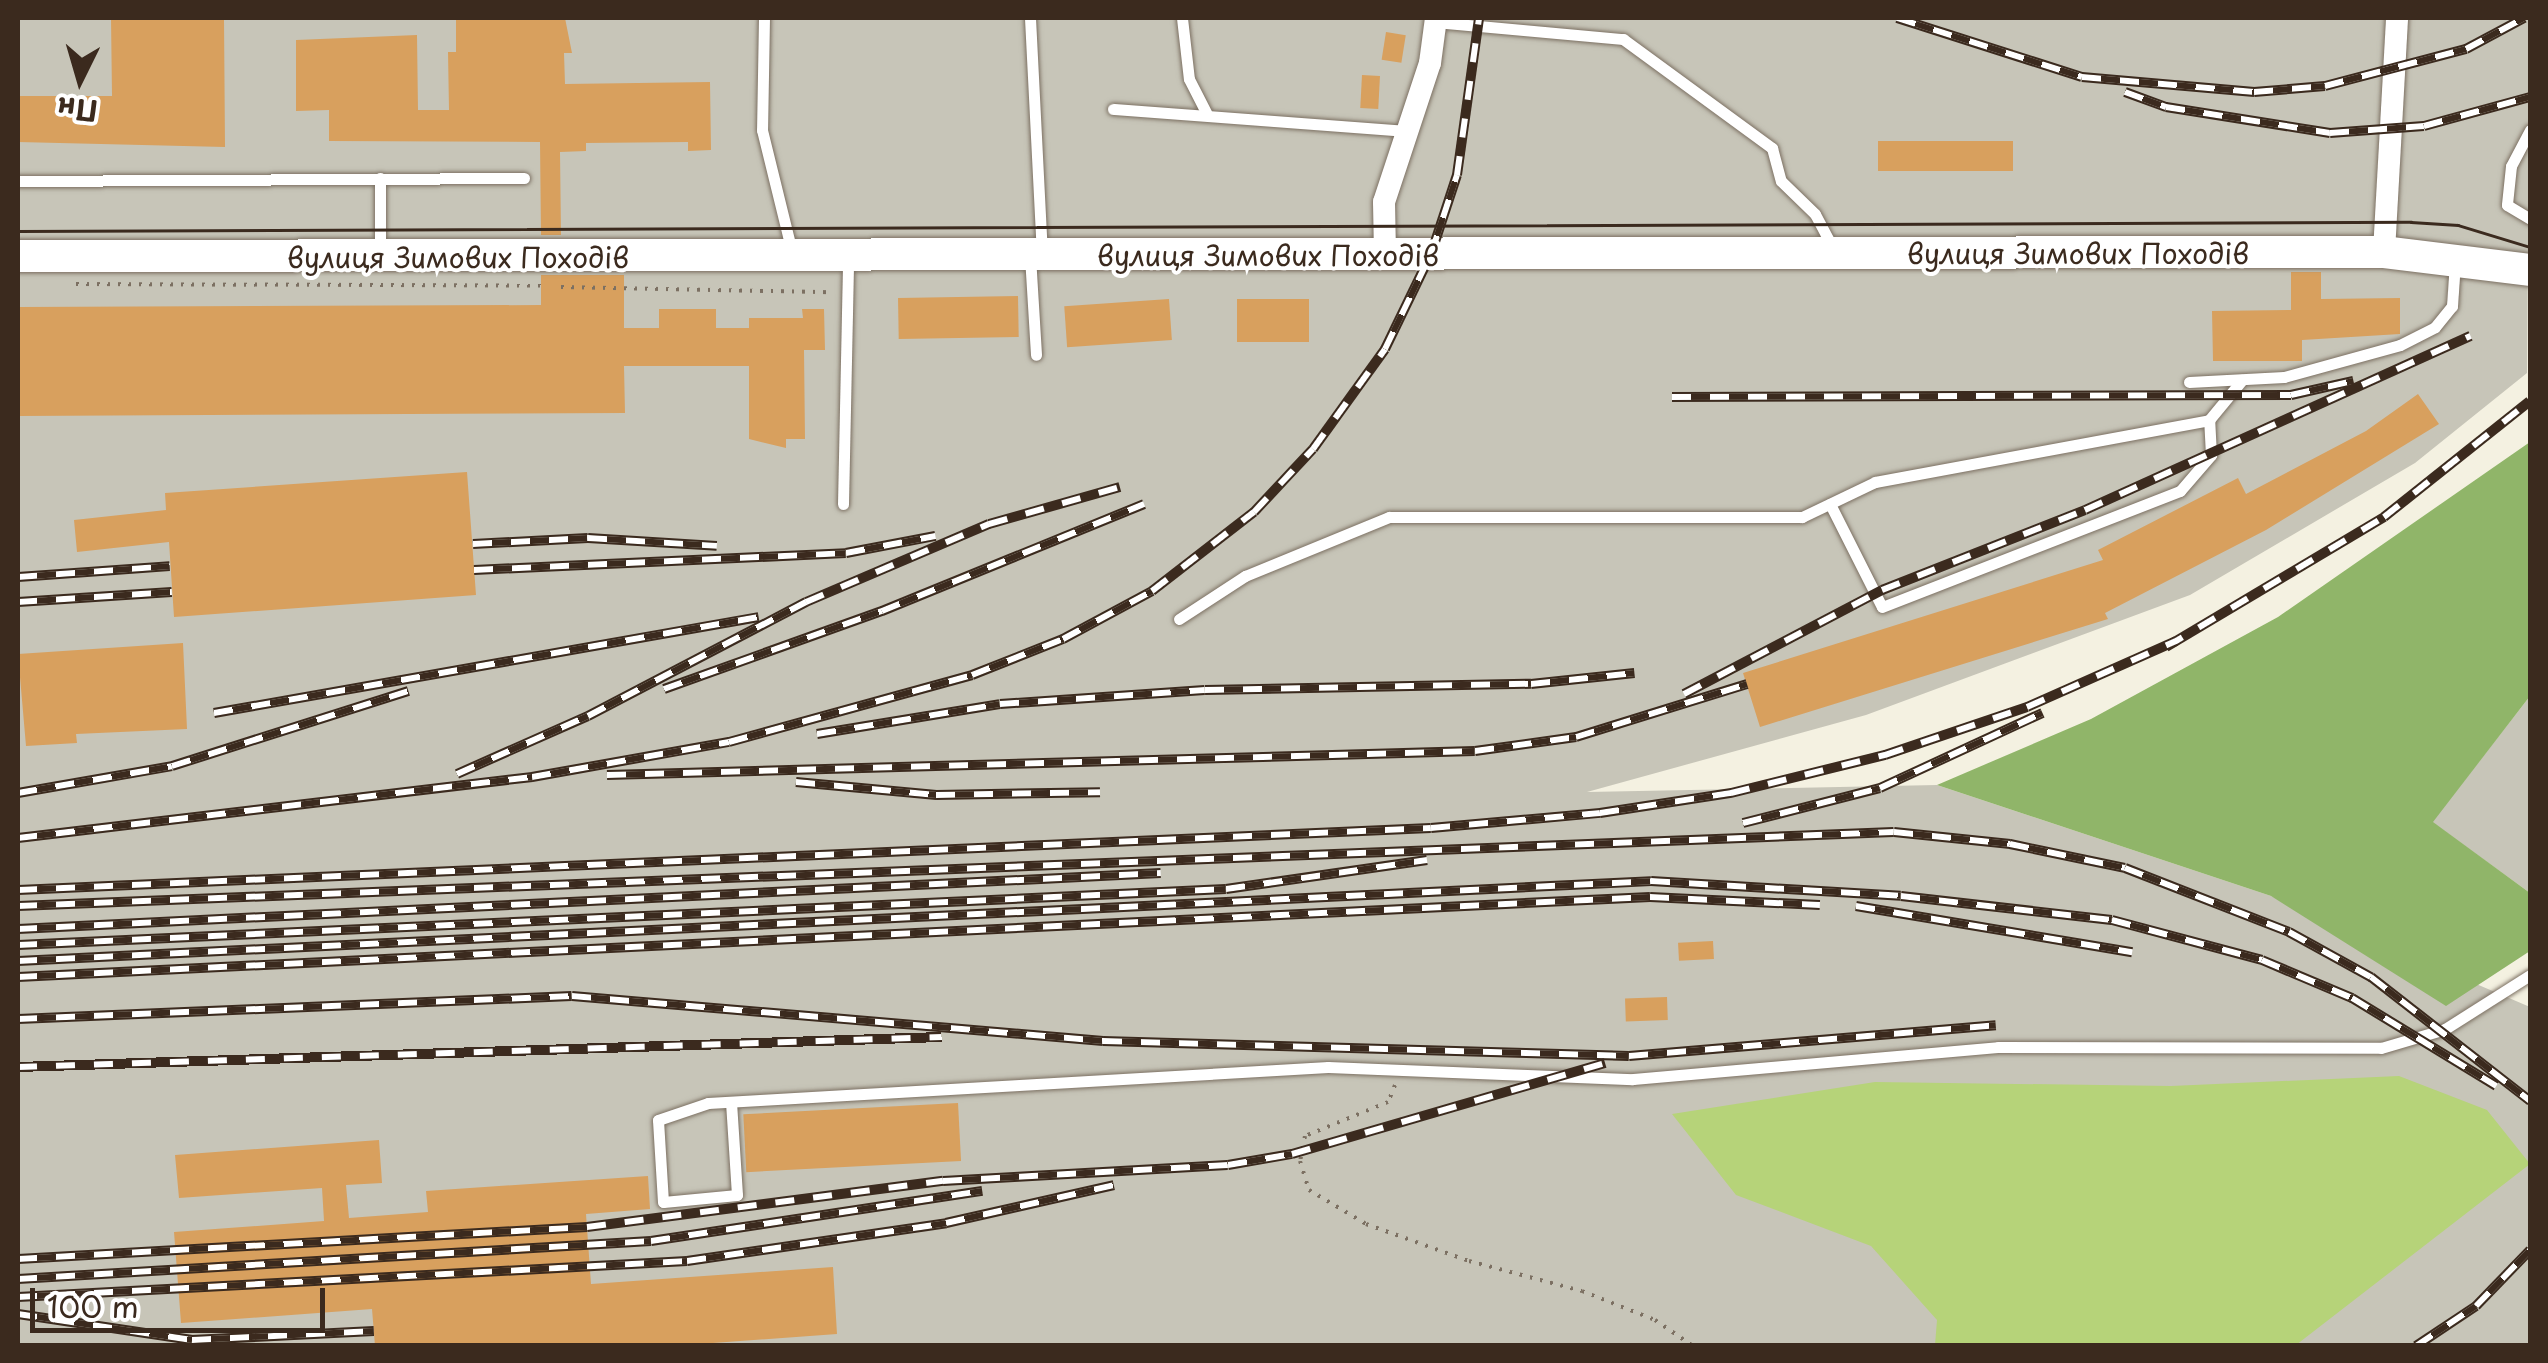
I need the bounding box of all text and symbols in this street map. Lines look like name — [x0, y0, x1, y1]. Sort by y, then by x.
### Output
north arrow — [30, 30, 130, 130]
text: Пн — [55, 87, 99, 134]
street label: вулиця Зимових Походів — [1906, 236, 2250, 270]
street label: вулиця Зимових Походів — [1096, 238, 1440, 272]
street label: вулиця Зимових Походів — [286, 240, 630, 274]
scale bar — [35, 1268, 330, 1330]
text: 100 m — [47, 1283, 139, 1328]

